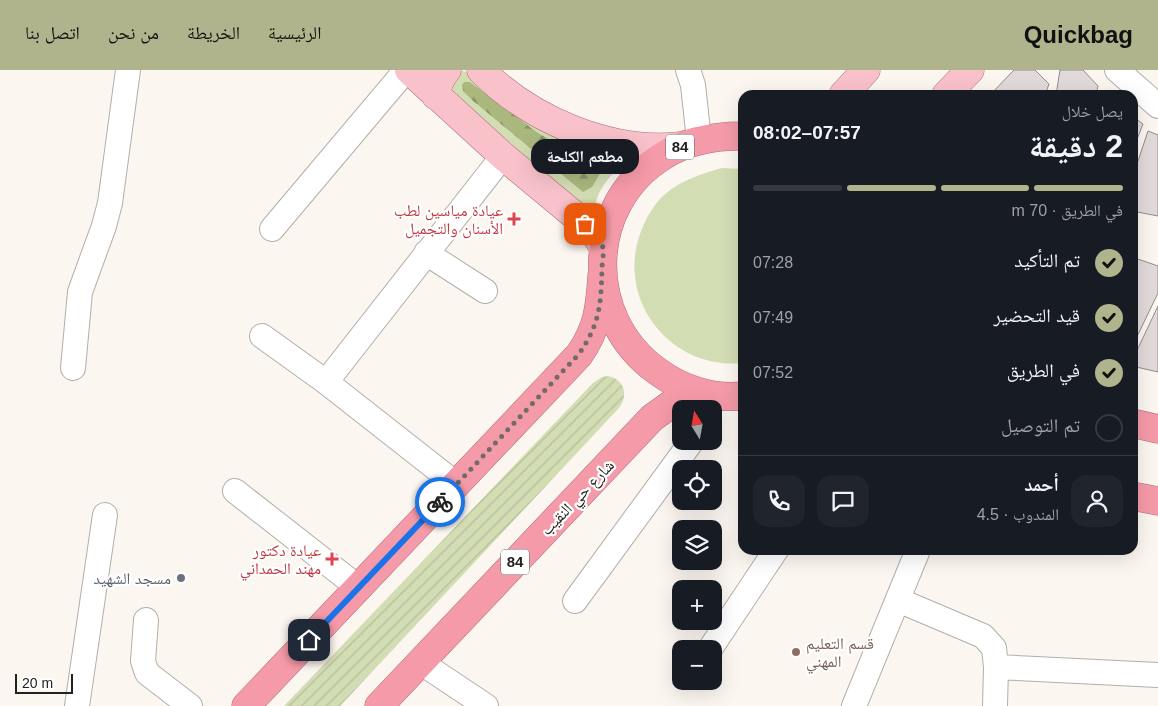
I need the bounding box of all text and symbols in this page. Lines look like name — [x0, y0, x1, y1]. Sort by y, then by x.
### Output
text: Quickbag — [1024, 21, 1133, 48]
text: اتصل بنا — [25, 23, 80, 43]
text: من نحن — [108, 23, 159, 43]
text: الخريطة — [187, 23, 240, 43]
text: الرئيسية — [268, 23, 321, 43]
text: يصل خلال — [1062, 103, 1123, 120]
text: 07:57–08:02 — [753, 122, 861, 143]
text: 2 دقيقة — [1029, 128, 1123, 164]
road number: 84 — [666, 134, 694, 160]
callout: مطعم الكلحة — [531, 139, 639, 174]
text: مطعم الكلحة — [547, 148, 623, 165]
place label: عيادة مياسين لطب الأسنان والتجميل — [394, 202, 503, 239]
text: في الطريق · 70 m — [1012, 202, 1123, 219]
pin — [564, 203, 606, 245]
icon: bag — [571, 210, 599, 238]
marker: عيادة مياسين لطب الأسنان والتجميل — [507, 212, 521, 226]
icon: check — [1095, 249, 1123, 277]
text: تم التأكيد — [1014, 250, 1080, 271]
text: 07:28 — [753, 254, 793, 271]
icon: check — [1095, 304, 1123, 332]
text: قيد التحضير — [994, 305, 1080, 326]
text: 07:49 — [753, 309, 793, 326]
icon: check — [1095, 359, 1123, 387]
text: في الطريق — [1007, 360, 1080, 381]
text: 07:52 — [753, 364, 793, 381]
north arrow — [672, 400, 722, 450]
map controls — [672, 400, 722, 690]
text: تم التوصيل — [1001, 415, 1080, 436]
street label: شارع حي النقيب — [537, 456, 620, 541]
button: locate — [672, 460, 722, 510]
text: أحمد — [1024, 474, 1059, 495]
button: phone — [753, 475, 805, 527]
button: chat — [817, 475, 869, 527]
button: person — [1071, 475, 1123, 527]
courier — [415, 477, 465, 527]
icon: bike — [426, 488, 454, 516]
text: المندوب · 4.5 — [977, 506, 1059, 523]
button: layers — [672, 520, 722, 570]
place label: عيادة دكتور مهند الحمداني — [240, 542, 321, 581]
road number: 84 — [501, 550, 529, 574]
marker: عيادة دكتور مهند الحمداني — [325, 552, 339, 566]
place label: مسجد الشهيد — [93, 570, 171, 588]
marker: مسجد الشهيد — [175, 572, 187, 584]
button: + — [672, 580, 722, 630]
pin — [288, 619, 330, 661]
icon: home — [295, 626, 323, 654]
place label: قسم التعليم المهني — [806, 635, 874, 674]
button: − — [672, 640, 722, 690]
marker: قسم التعليم المهني — [790, 646, 802, 658]
scale bar — [15, 671, 72, 694]
text: 20 m — [22, 675, 53, 691]

